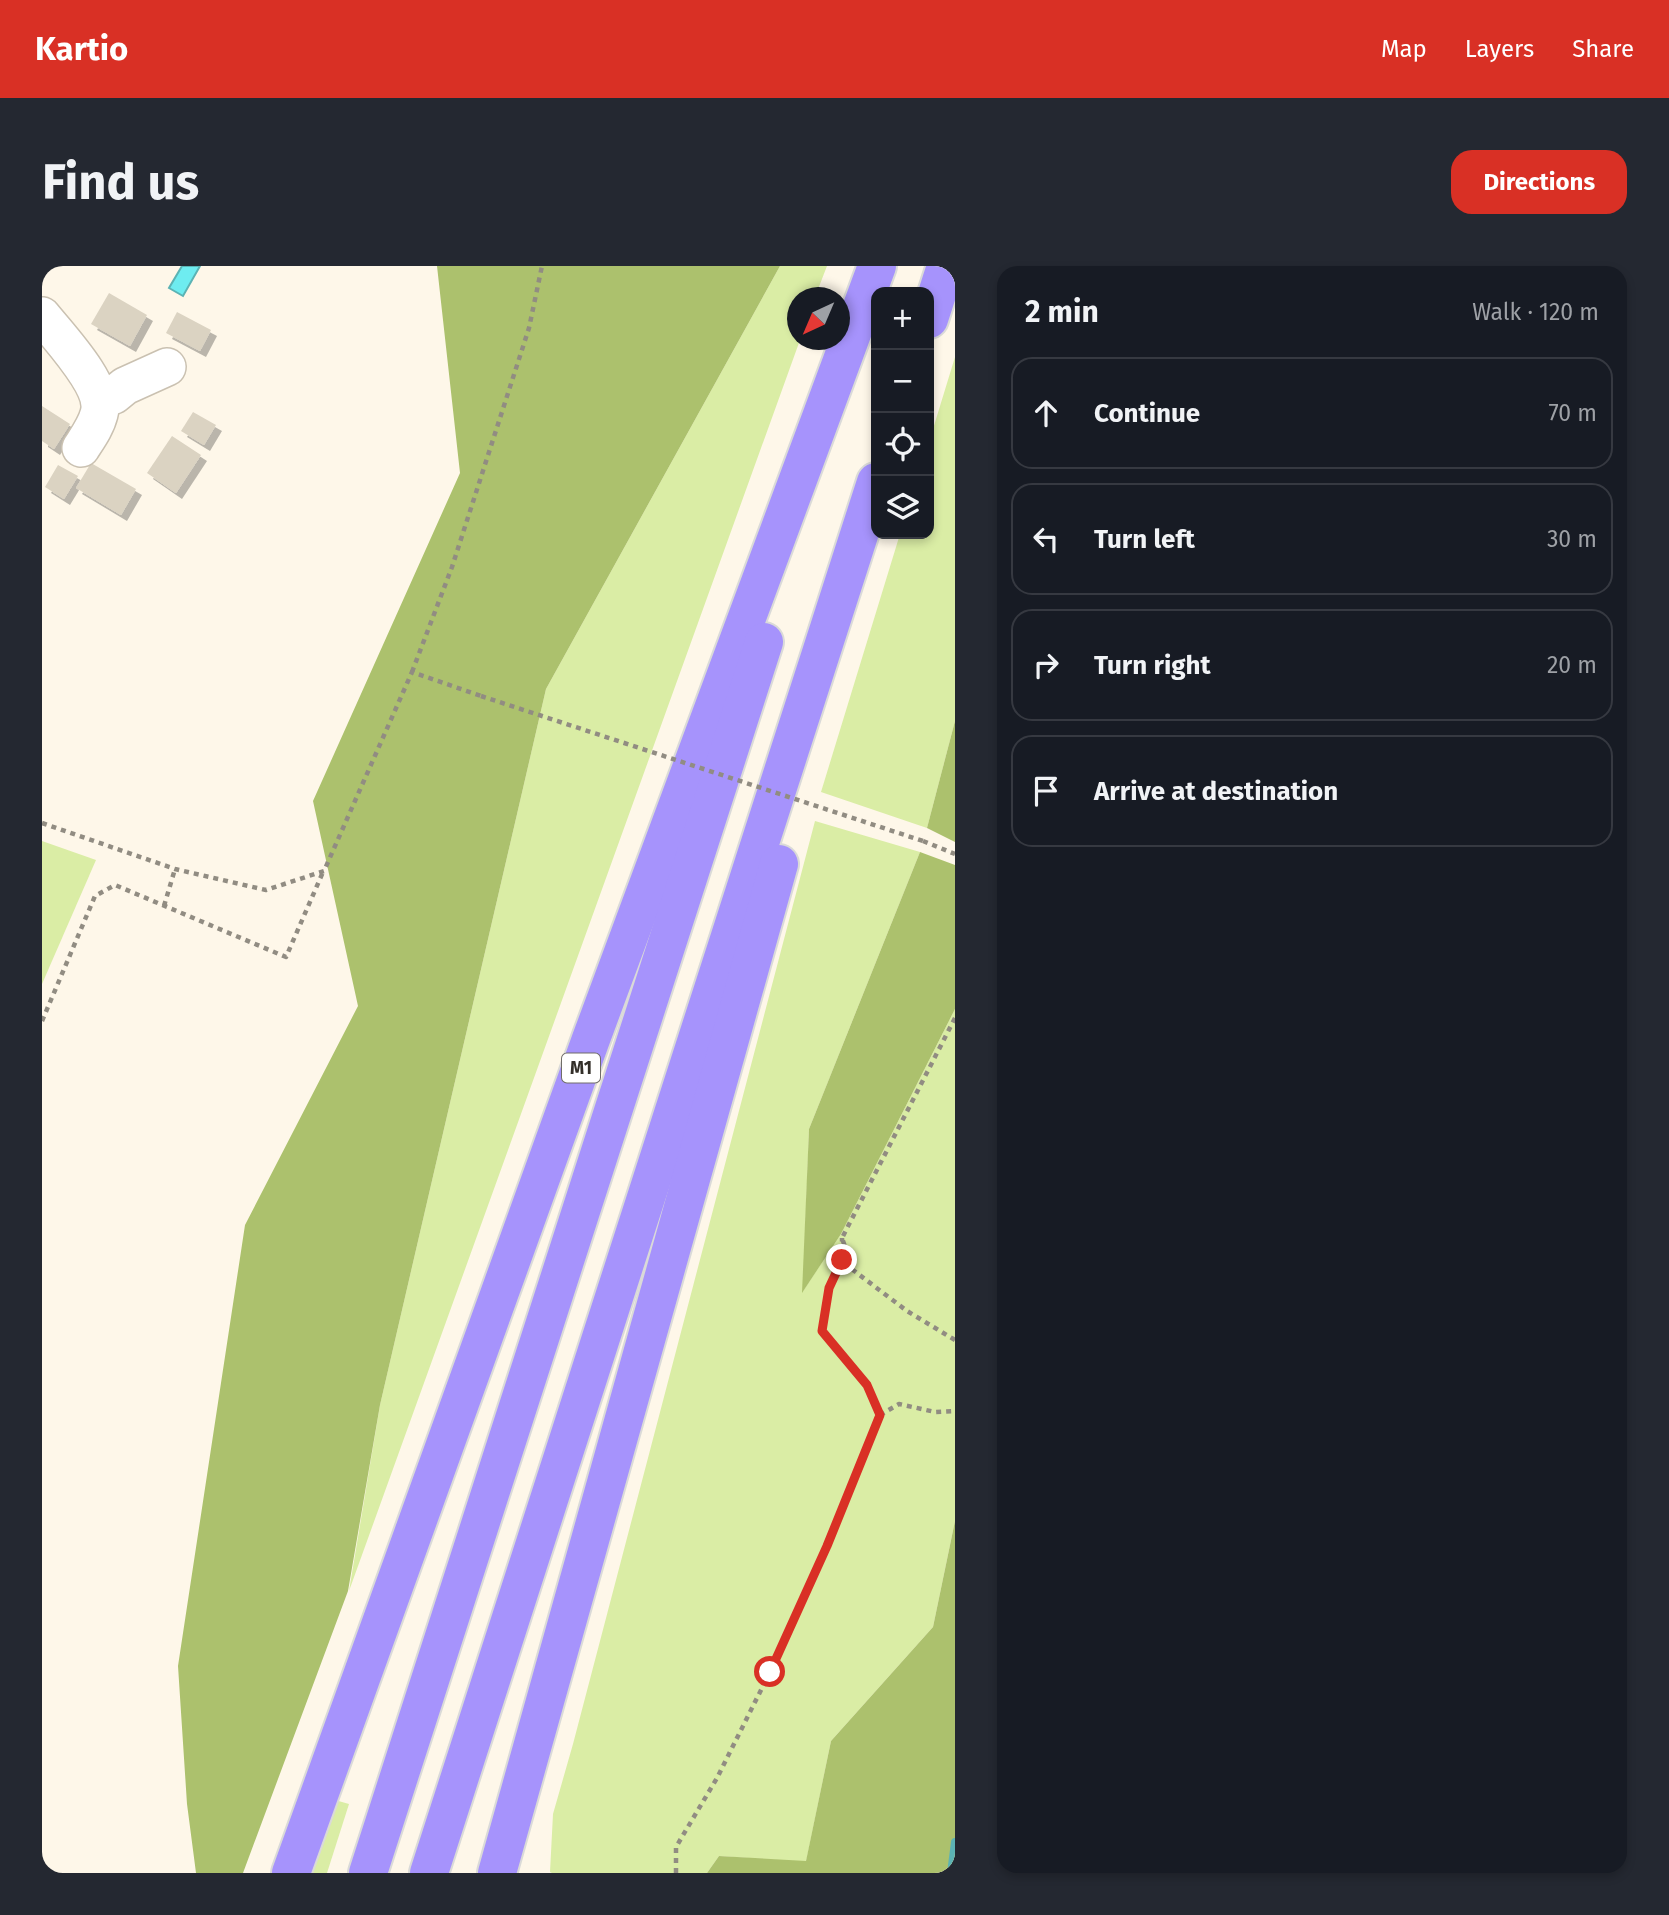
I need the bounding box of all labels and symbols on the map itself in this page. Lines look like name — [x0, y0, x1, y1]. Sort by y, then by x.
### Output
north arrow — [787, 287, 850, 350]
road number: M1 — [562, 1054, 600, 1082]
route end — [826, 1244, 857, 1275]
route start — [754, 1656, 785, 1687]

